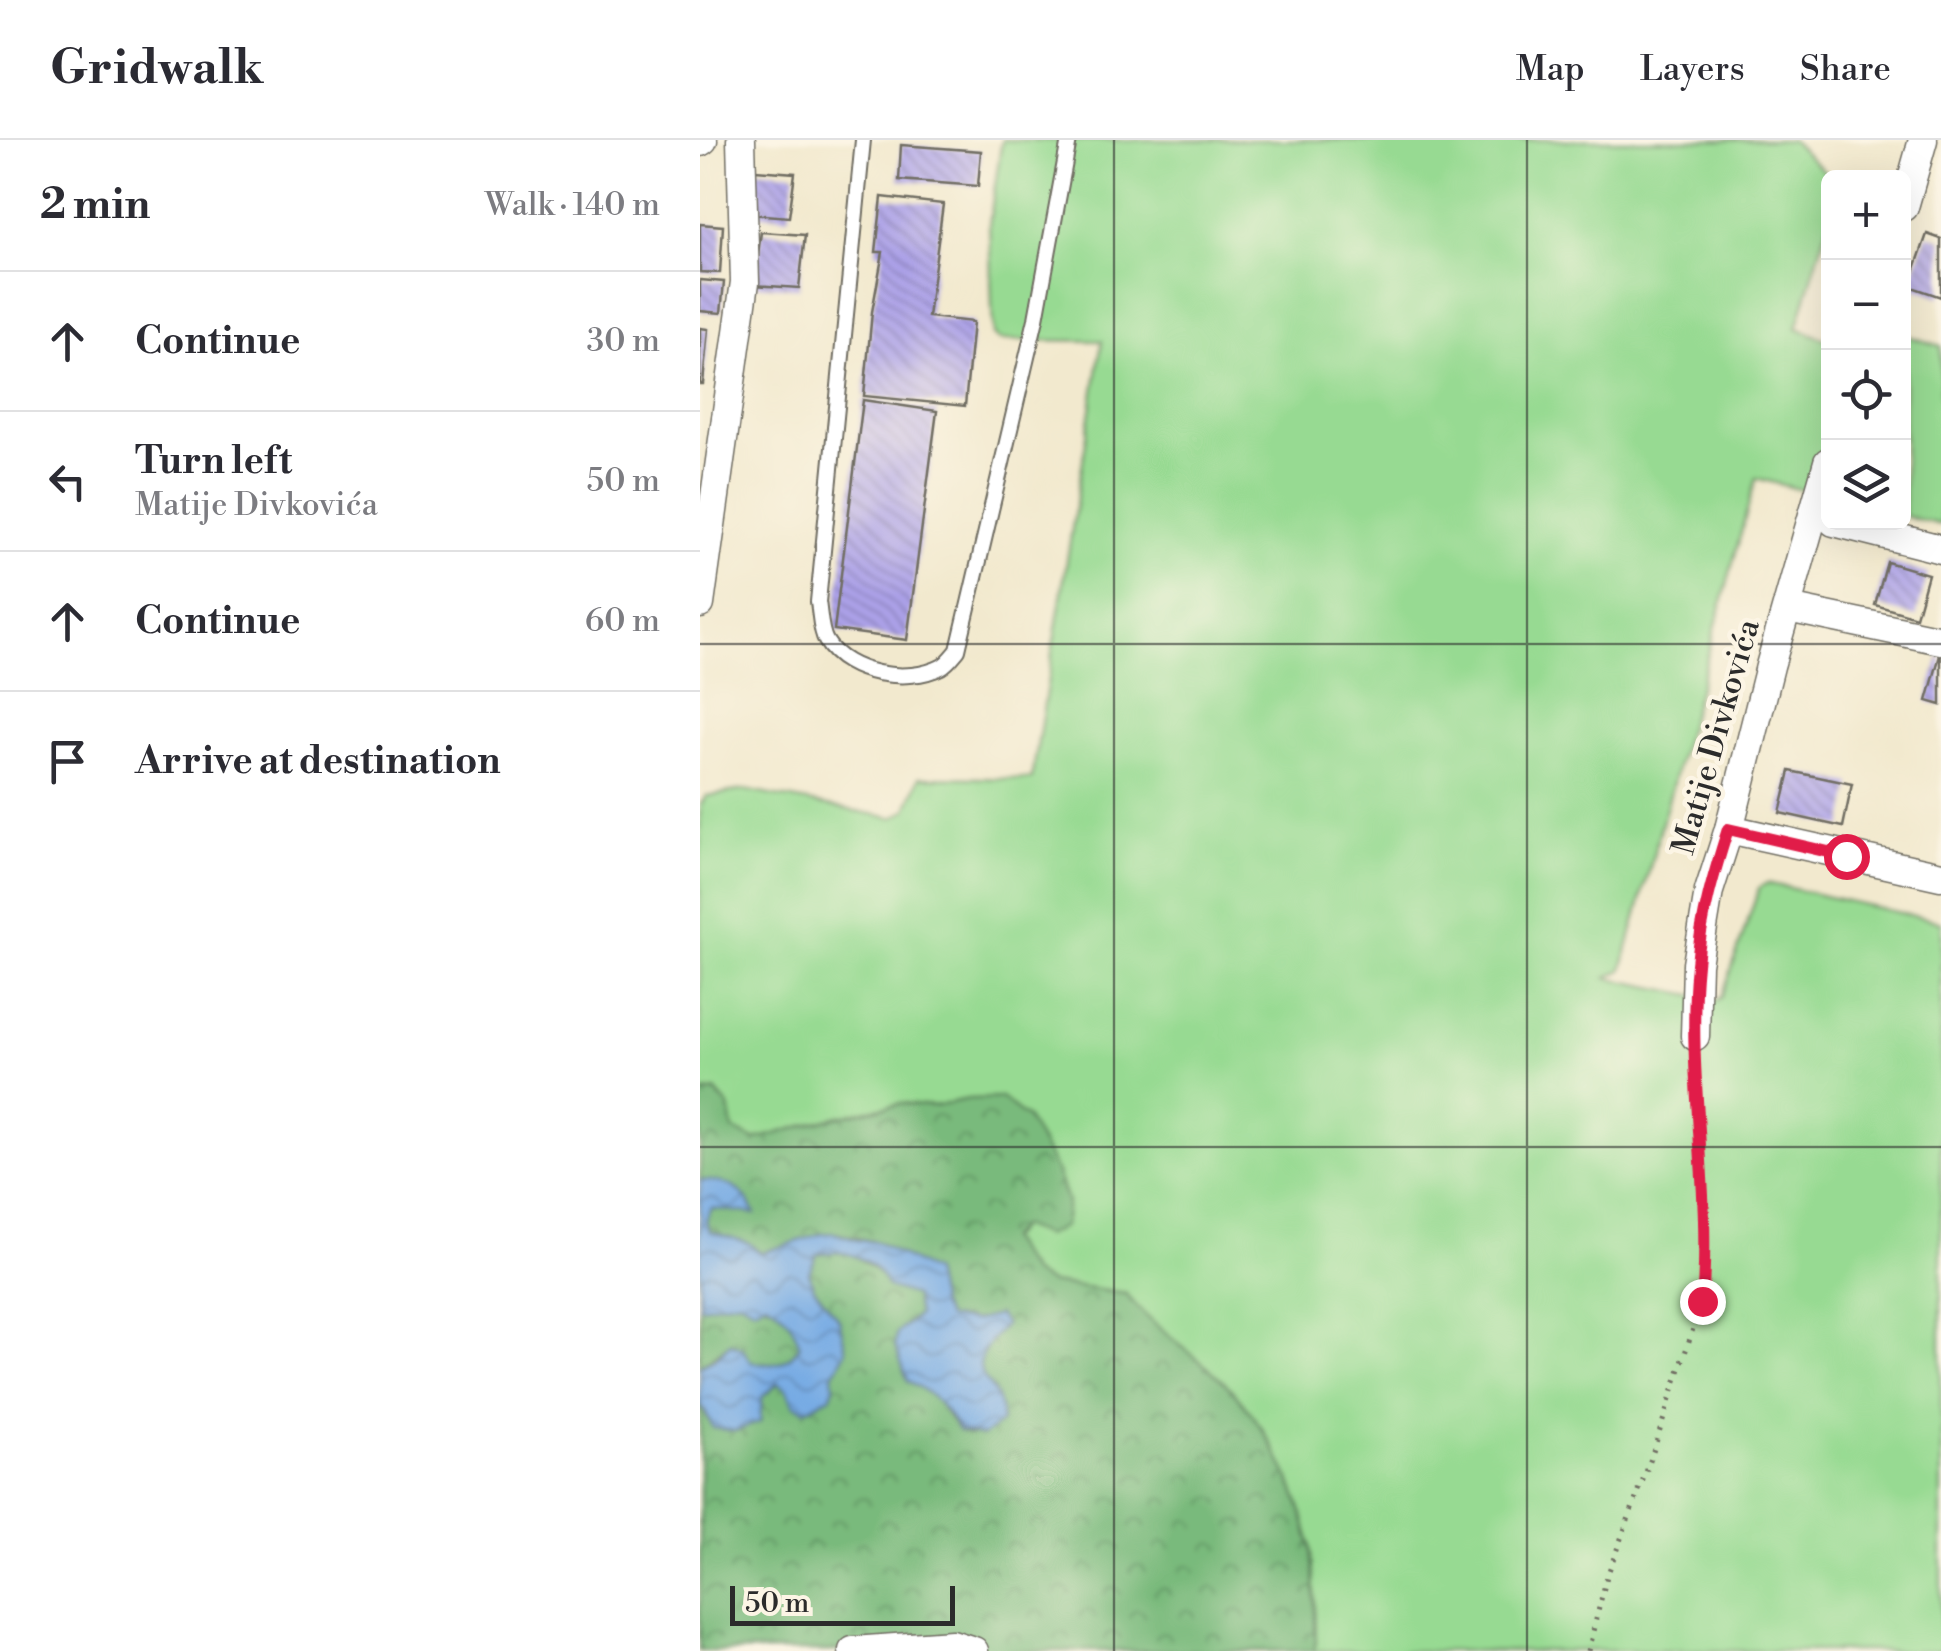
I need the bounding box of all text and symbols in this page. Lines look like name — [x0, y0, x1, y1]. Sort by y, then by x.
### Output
text: Gridwalk — [50, 39, 263, 99]
text: Map — [1516, 48, 1585, 91]
text: Layers — [1640, 48, 1745, 91]
text: Share — [1800, 48, 1891, 91]
map controls — [1821, 170, 1911, 530]
button: + — [1821, 170, 1911, 260]
text: 2 min — [40, 179, 150, 232]
text: Walk · 140 m — [485, 185, 660, 225]
button: − — [1821, 260, 1911, 350]
icon: ahead — [40, 314, 95, 369]
text: Continue — [135, 318, 300, 365]
text: 30 m — [586, 321, 660, 361]
button: locate — [1821, 350, 1911, 440]
text: Turn left — [135, 438, 292, 485]
button: layers — [1821, 440, 1911, 530]
icon: left — [40, 454, 95, 509]
text: 50 m — [587, 461, 660, 501]
text: Matije Divkovića — [135, 485, 378, 525]
icon: ahead — [40, 594, 95, 649]
text: Continue — [135, 598, 300, 645]
text: 60 m — [585, 601, 660, 641]
street label: Matije Divkovića — [1663, 614, 1769, 859]
icon: arrive — [40, 734, 95, 789]
text: Arrive at destination — [135, 738, 501, 785]
route start — [1824, 834, 1870, 880]
route end — [1680, 1279, 1726, 1325]
scale bar — [730, 1581, 955, 1626]
text: 50 m — [745, 1586, 809, 1621]

